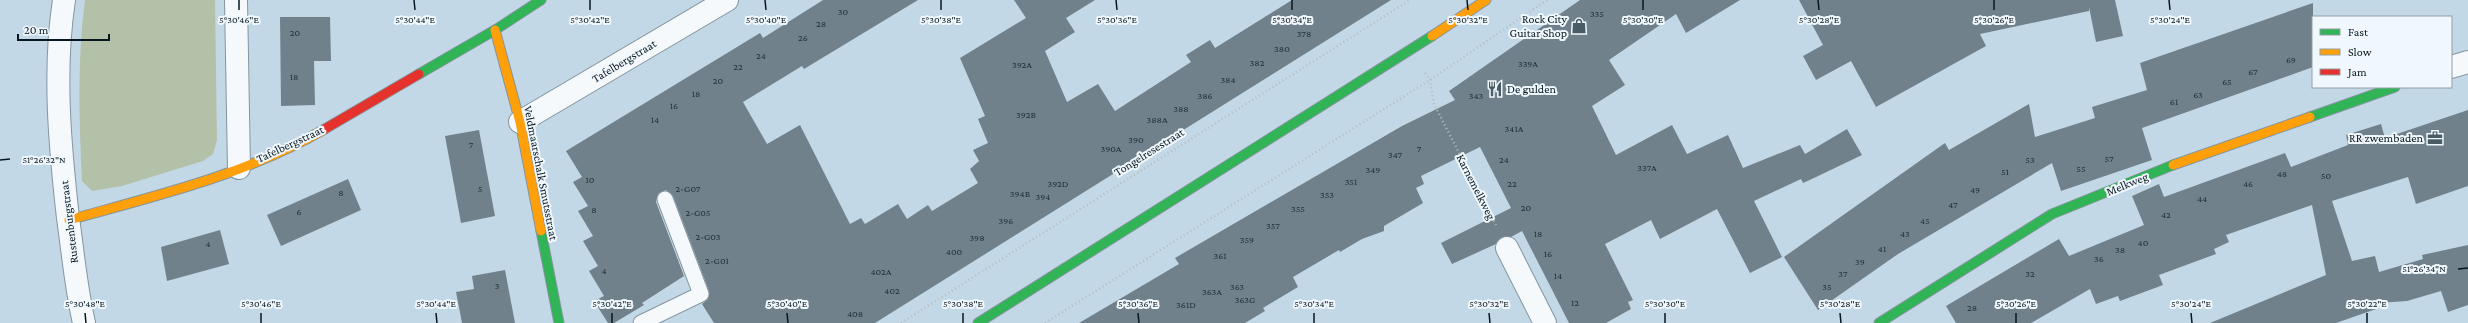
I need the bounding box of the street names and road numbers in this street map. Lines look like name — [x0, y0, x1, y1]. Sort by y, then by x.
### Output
street label: Tafelbergstraat — [589, 36, 660, 86]
street label: Veldmaarschalk Smutsstraat — [521, 105, 561, 242]
street label: Tafelbergstraat — [254, 122, 327, 166]
street label: Tongelresestraat — [1112, 124, 1187, 179]
street label: Karnemelkweg — [1453, 152, 1499, 222]
street label: Melkweg — [2104, 169, 2150, 199]
street label: Rustenburgstraat — [57, 179, 81, 264]

